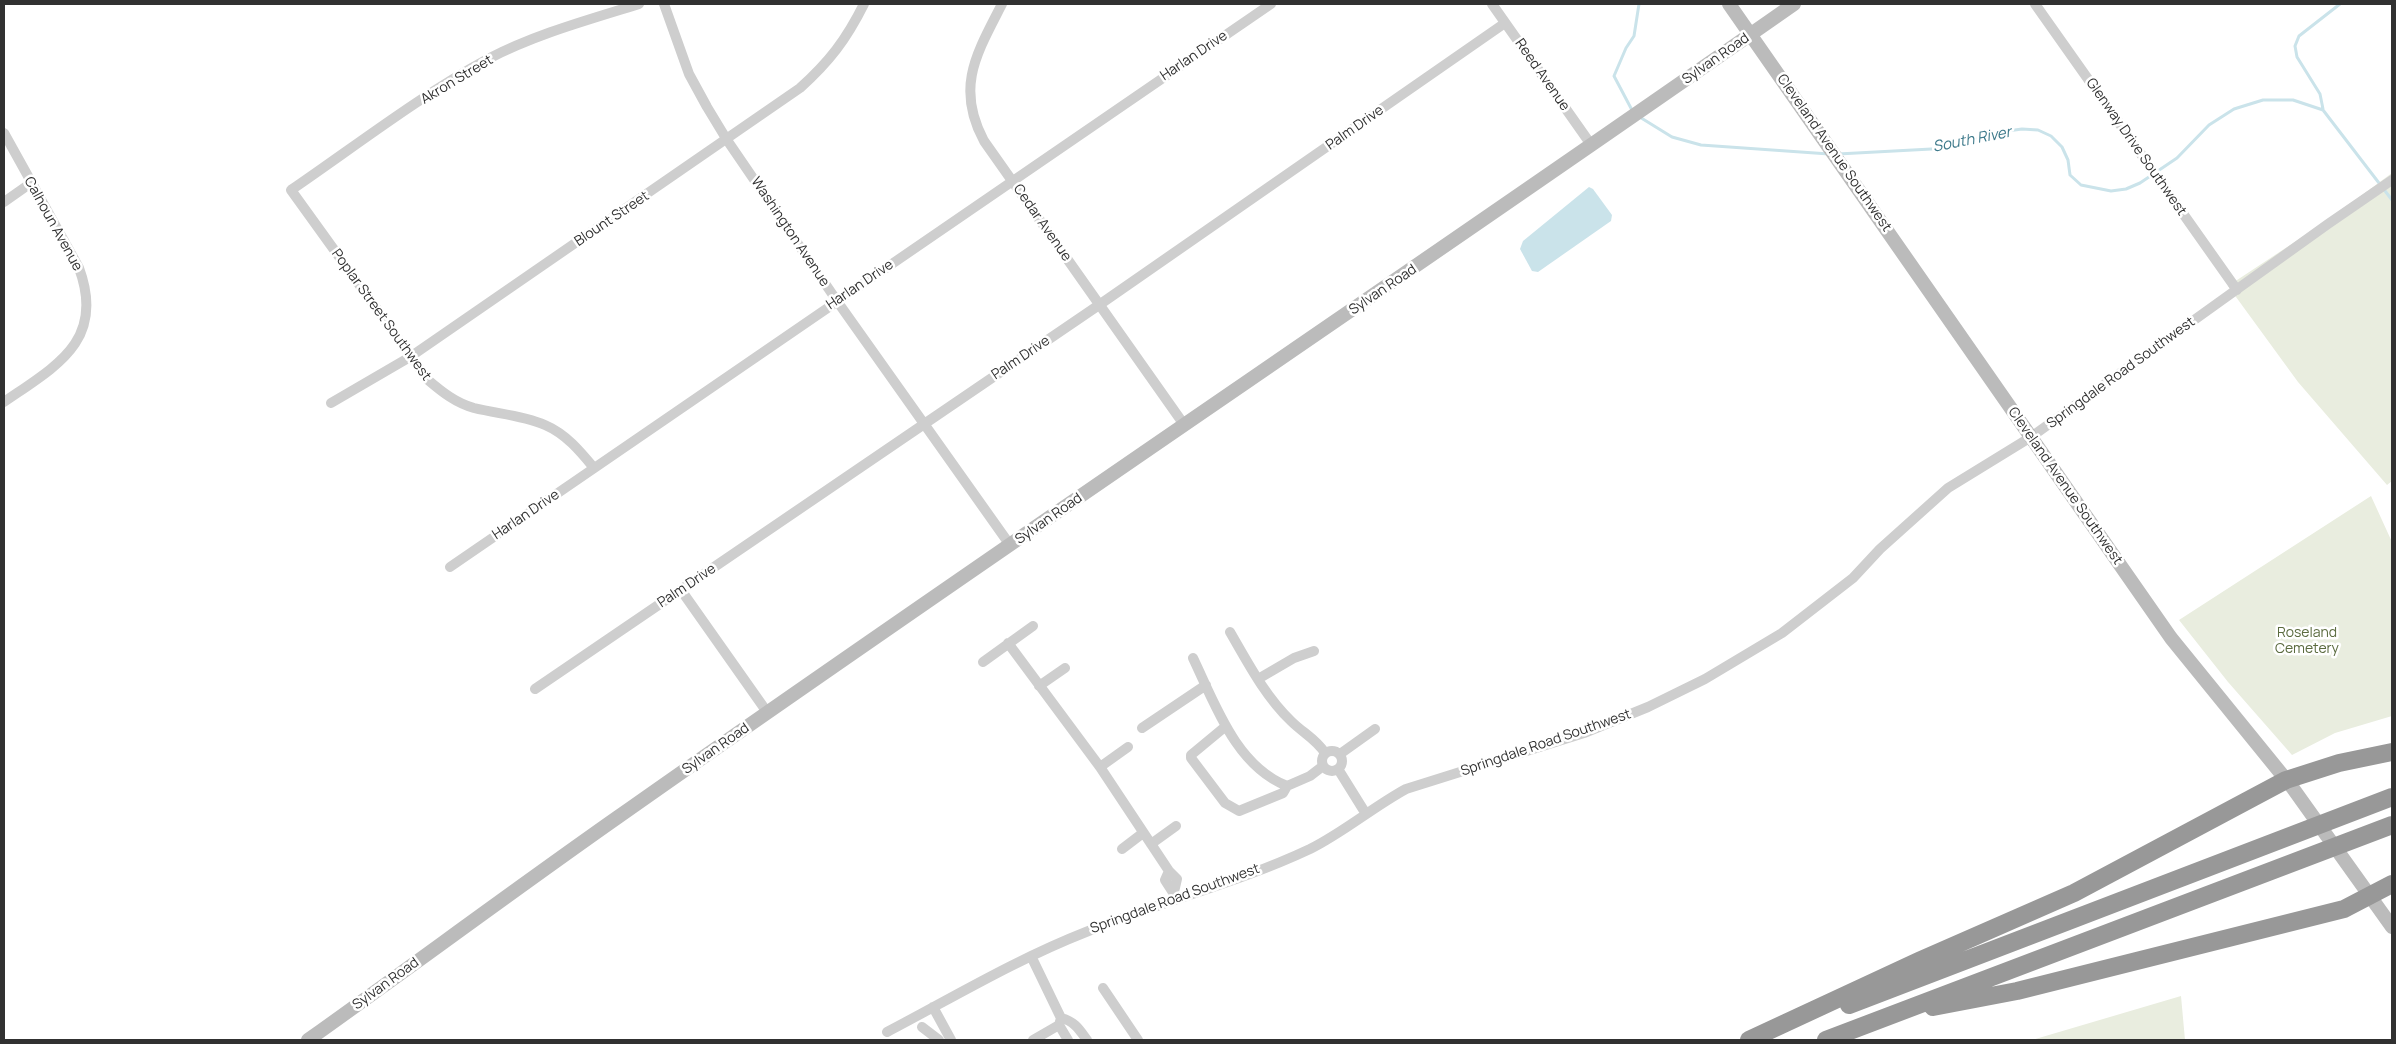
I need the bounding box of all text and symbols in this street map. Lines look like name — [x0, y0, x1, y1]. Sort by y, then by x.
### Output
street label: Harlan Drive — [1157, 27, 1231, 85]
street label: Sylvan Road — [1679, 30, 1753, 88]
street label: Reed Avenue — [1511, 36, 1573, 114]
street label: Akron Street — [418, 52, 496, 108]
street label: Cleveland Avenue Southwest — [1773, 71, 1895, 235]
street label: Glenway Drive Southwest — [2082, 75, 2190, 219]
street label: Palm Drive — [1323, 102, 1387, 154]
water label: South River — [1931, 124, 2013, 156]
street label: Calhoun Avenue — [20, 174, 86, 274]
street label: Washington Avenue — [747, 174, 833, 290]
street label: Cedar Avenue — [1009, 181, 1075, 265]
street label: Blount Street — [572, 188, 652, 250]
street label: Poplar Street Southwest — [328, 246, 434, 384]
street label: Harlan Drive — [823, 256, 897, 314]
street label: Sylvan Road — [1346, 261, 1420, 319]
street label: Springdale Road Southwest — [2044, 314, 2198, 432]
street label: Palm Drive — [989, 332, 1053, 384]
street label: Cleveland Avenue Southwest — [2004, 404, 2126, 568]
street label: Harlan Drive — [489, 486, 563, 544]
street label: Sylvan Road — [1012, 490, 1086, 548]
street label: Palm Drive — [655, 560, 719, 612]
park label: Roseland Cemetery — [2275, 625, 2339, 658]
street label: Springdale Road Southwest — [1459, 706, 1633, 780]
street label: Sylvan Road — [679, 720, 753, 778]
street label: Springdale Road Southwest — [1088, 861, 1262, 937]
street label: Sylvan Road — [350, 954, 422, 1014]

